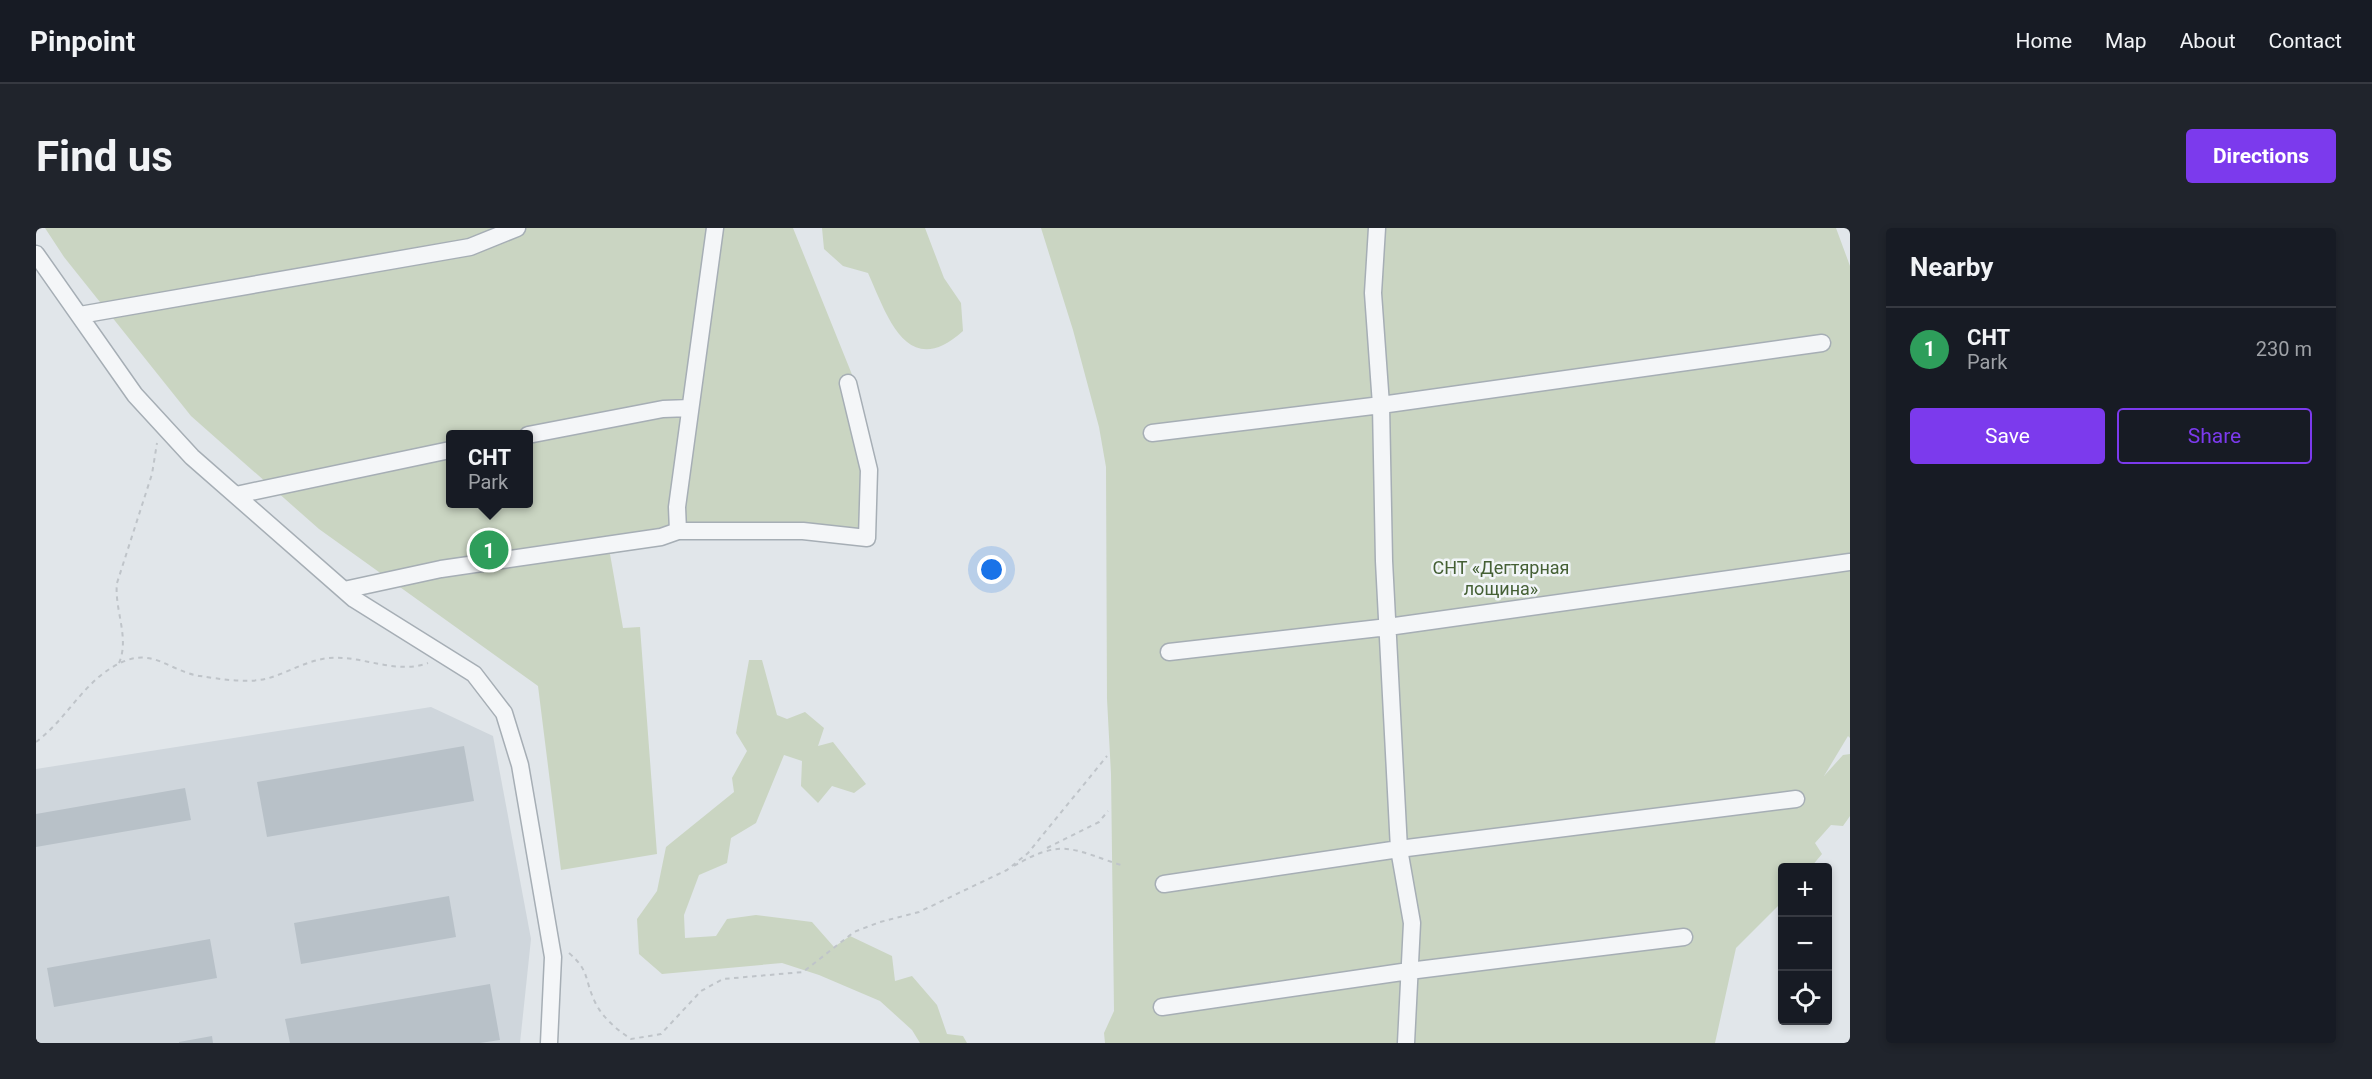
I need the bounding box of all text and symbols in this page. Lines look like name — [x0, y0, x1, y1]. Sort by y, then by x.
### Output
text: Pinpoint — [30, 25, 135, 58]
text: Home — [2016, 29, 2072, 53]
text: Map — [2105, 29, 2147, 53]
text: About — [2180, 29, 2236, 53]
text: Contact — [2269, 29, 2342, 53]
button: Directions — [2186, 129, 2336, 183]
text: Find us — [36, 132, 173, 181]
text: Nearby — [1910, 252, 1993, 282]
text: СНТ — [1967, 325, 2010, 350]
text: 1 — [1924, 337, 1935, 361]
text: 230 m — [2256, 337, 2312, 361]
text: Park — [1967, 350, 2007, 374]
button: Save — [1910, 408, 2105, 464]
button: Share — [2117, 408, 2312, 464]
popup — [446, 430, 533, 508]
text: СНТ — [468, 445, 511, 470]
text: Park — [468, 470, 508, 494]
pin: 1 — [470, 528, 508, 572]
your location — [977, 555, 1006, 584]
park label: СНТ «Дегтярная лощина» — [1433, 557, 1569, 599]
map controls — [1778, 863, 1832, 1025]
button: + — [1778, 863, 1832, 917]
button: − — [1778, 917, 1832, 971]
button: locate — [1778, 971, 1832, 1025]

